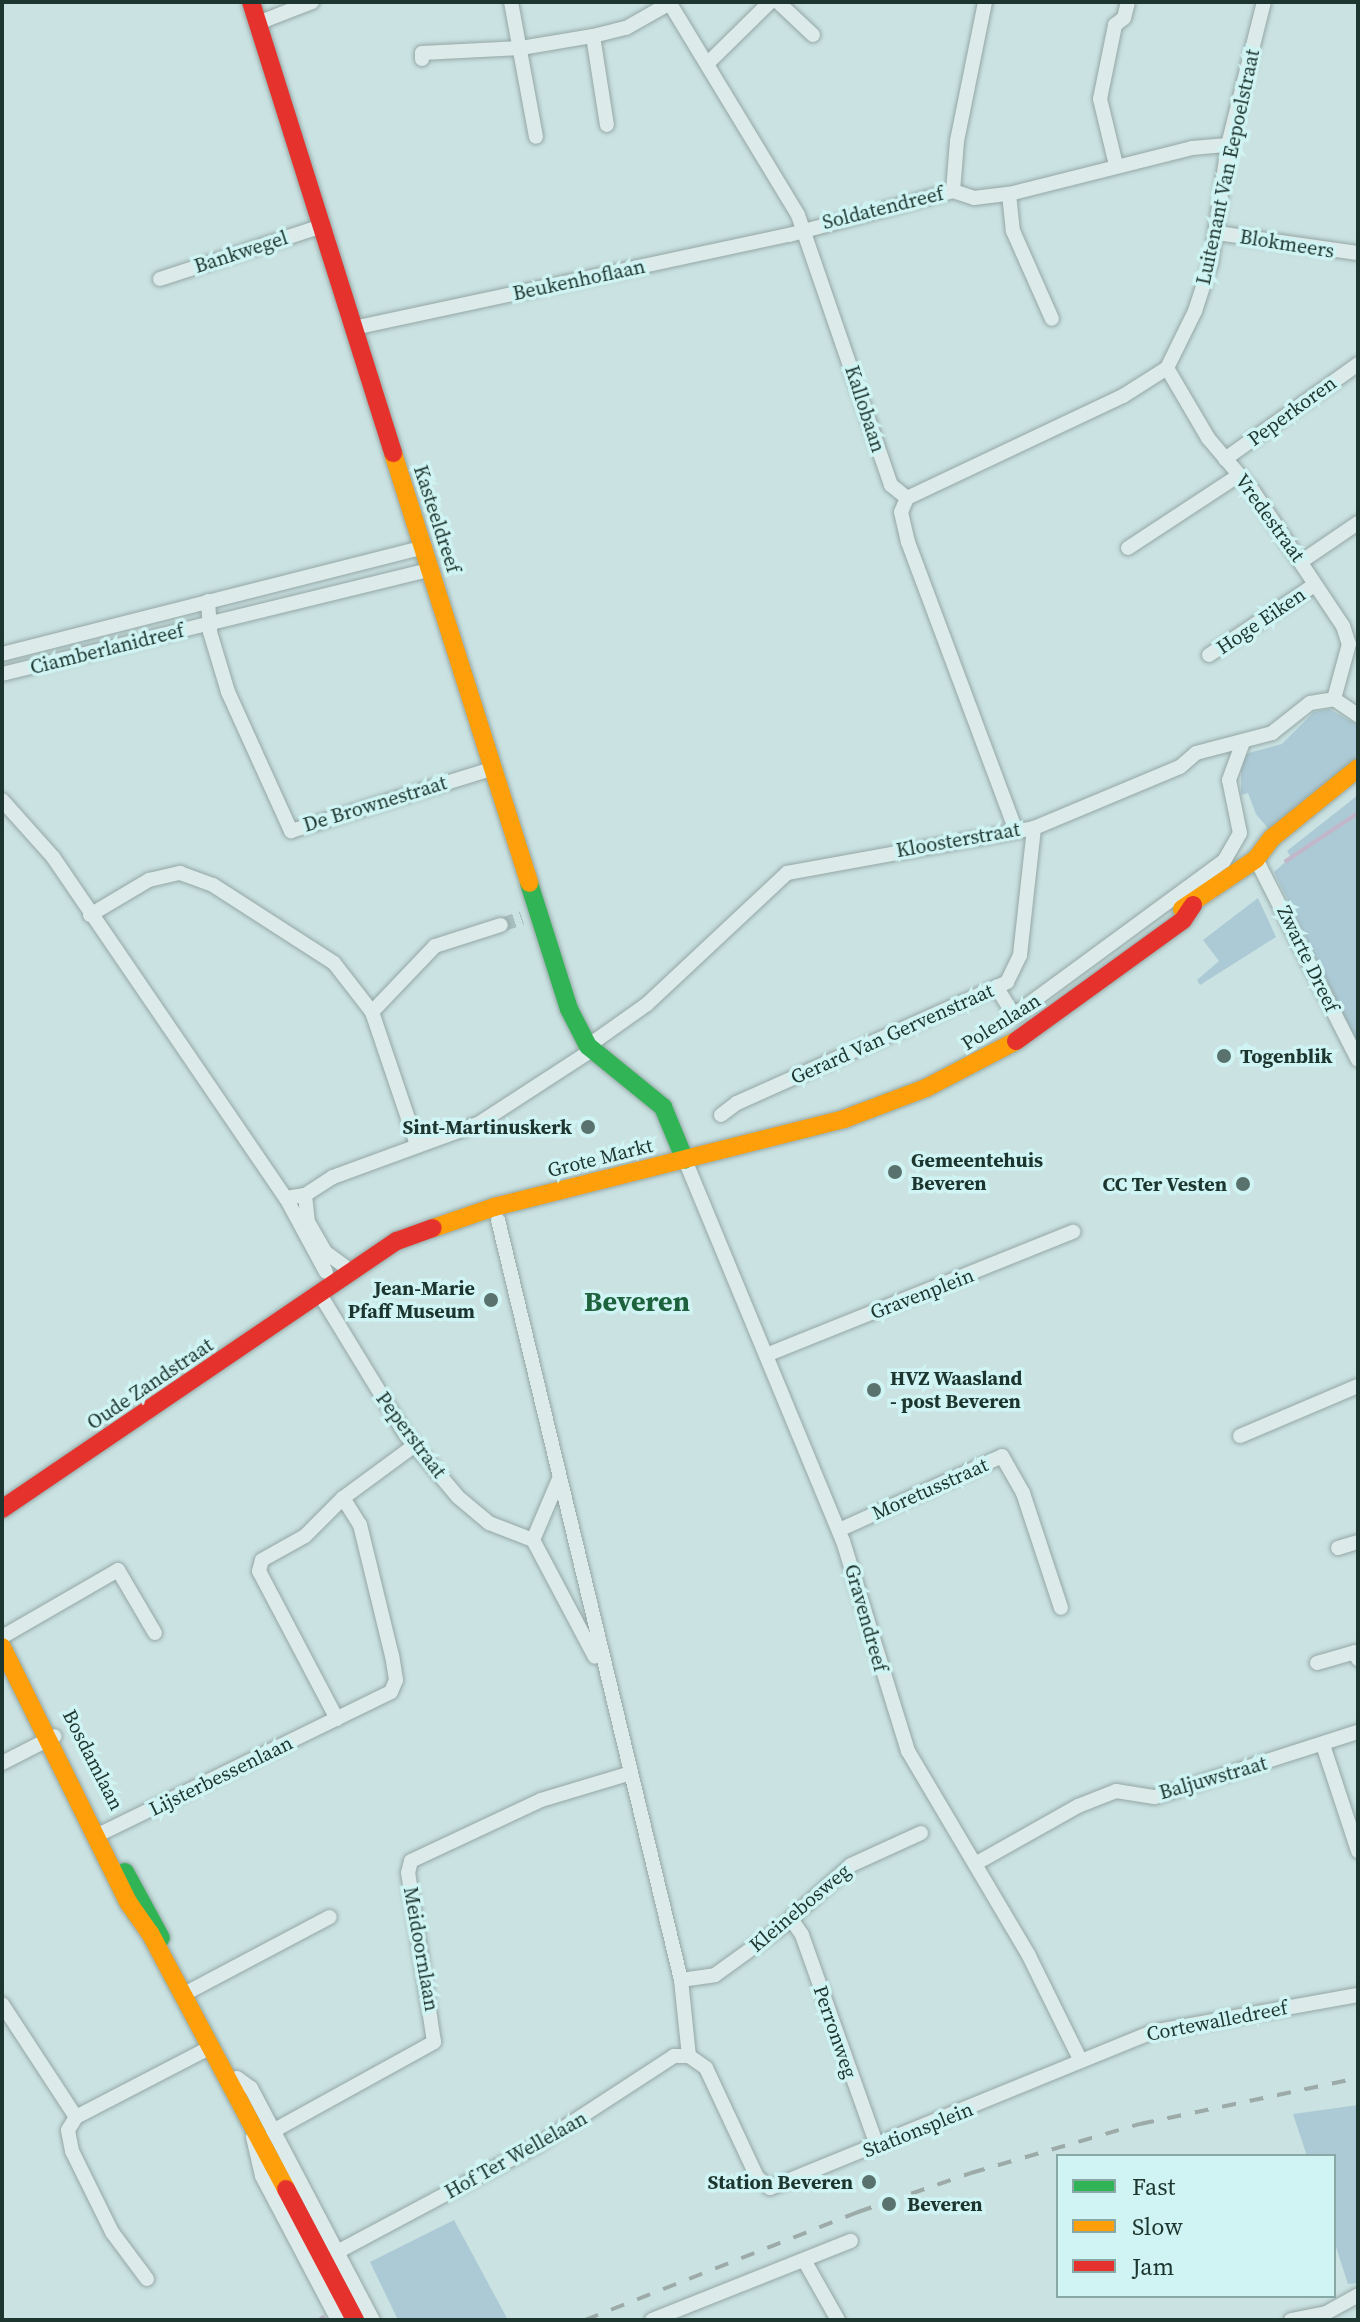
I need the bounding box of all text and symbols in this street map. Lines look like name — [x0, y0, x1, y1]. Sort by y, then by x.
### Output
street label: Luitenant Van Eepoelstraat — [1191, 47, 1265, 287]
street label: Soldatendreef — [820, 181, 946, 235]
street label: Blokmeers — [1238, 225, 1336, 263]
street label: Bankwegel — [191, 226, 291, 278]
street label: Beukenhoflaan — [511, 254, 647, 306]
street label: Kallobaan — [840, 363, 890, 455]
street label: Peperkoren — [1243, 371, 1341, 451]
street label: Kasteeldreef — [408, 462, 466, 576]
street label: Vredestraat — [1230, 469, 1310, 567]
street label: Hoge Eiken — [1212, 582, 1310, 660]
street label: Ciamberlanidreef — [28, 618, 186, 680]
street label: De Brownestraat — [300, 771, 450, 837]
street label: Kloosterstraat — [894, 817, 1022, 863]
street label: Zwarte Dreef — [1272, 902, 1344, 1016]
street label: Gerard Van Gervenstraat — [787, 978, 997, 1090]
street label: Polenlaan — [957, 988, 1045, 1056]
place label: Togenblik — [1240, 1044, 1333, 1068]
marker: Togenblik — [1215, 1047, 1233, 1065]
place label: Sint-Martinuskerk — [402, 1115, 572, 1139]
marker: Sint-Martinuskerk — [579, 1118, 597, 1136]
street label: Grote Markt — [545, 1133, 655, 1183]
place label: Gemeentehuis Beveren — [911, 1148, 1043, 1195]
marker: Gemeentehuis Beveren — [886, 1163, 904, 1181]
place label: CC Ter Vesten — [1102, 1172, 1227, 1196]
marker: CC Ter Vesten — [1234, 1175, 1252, 1193]
street label: Gravenplein — [867, 1263, 977, 1325]
place label: Jean-Marie Pfaff Museum — [348, 1276, 475, 1323]
district label: Beveren — [584, 1284, 690, 1318]
marker: Jean-Marie Pfaff Museum — [482, 1291, 500, 1309]
street label: Oude Zandstraat — [83, 1333, 217, 1435]
place label: HVZ Waasland - post Beveren — [890, 1366, 1023, 1413]
marker: HVZ Waasland - post Beveren — [865, 1381, 883, 1399]
street label: Peperstraat — [371, 1387, 451, 1483]
street label: Moretusstraat — [868, 1453, 992, 1525]
street label: Gravendreef — [839, 1562, 893, 1674]
street label: Bosdamlaan — [57, 1706, 129, 1814]
street label: Lijsterbessenlaan — [145, 1731, 297, 1821]
street label: Baljuwstraat — [1156, 1751, 1270, 1805]
street label: Kleinebosweg — [745, 1859, 855, 1957]
street label: Meidoornlaan — [398, 1885, 444, 2013]
street label: Perronweg — [808, 1983, 862, 2081]
street label: Cortewalledreef — [1144, 1996, 1290, 2046]
street label: Stationsplein — [860, 2097, 976, 2163]
street label: Hof Ter Wellelaan — [440, 2106, 592, 2204]
legend — [1056, 2154, 1336, 2298]
place label: Station Beveren — [708, 2170, 853, 2194]
text: Fast — [1132, 2170, 1175, 2203]
marker: Station Beveren — [860, 2173, 878, 2191]
place label: Beveren — [907, 2192, 983, 2216]
marker: Beveren — [878, 2193, 900, 2215]
text: Slow — [1132, 2210, 1183, 2243]
text: Jam — [1132, 2250, 1174, 2283]

